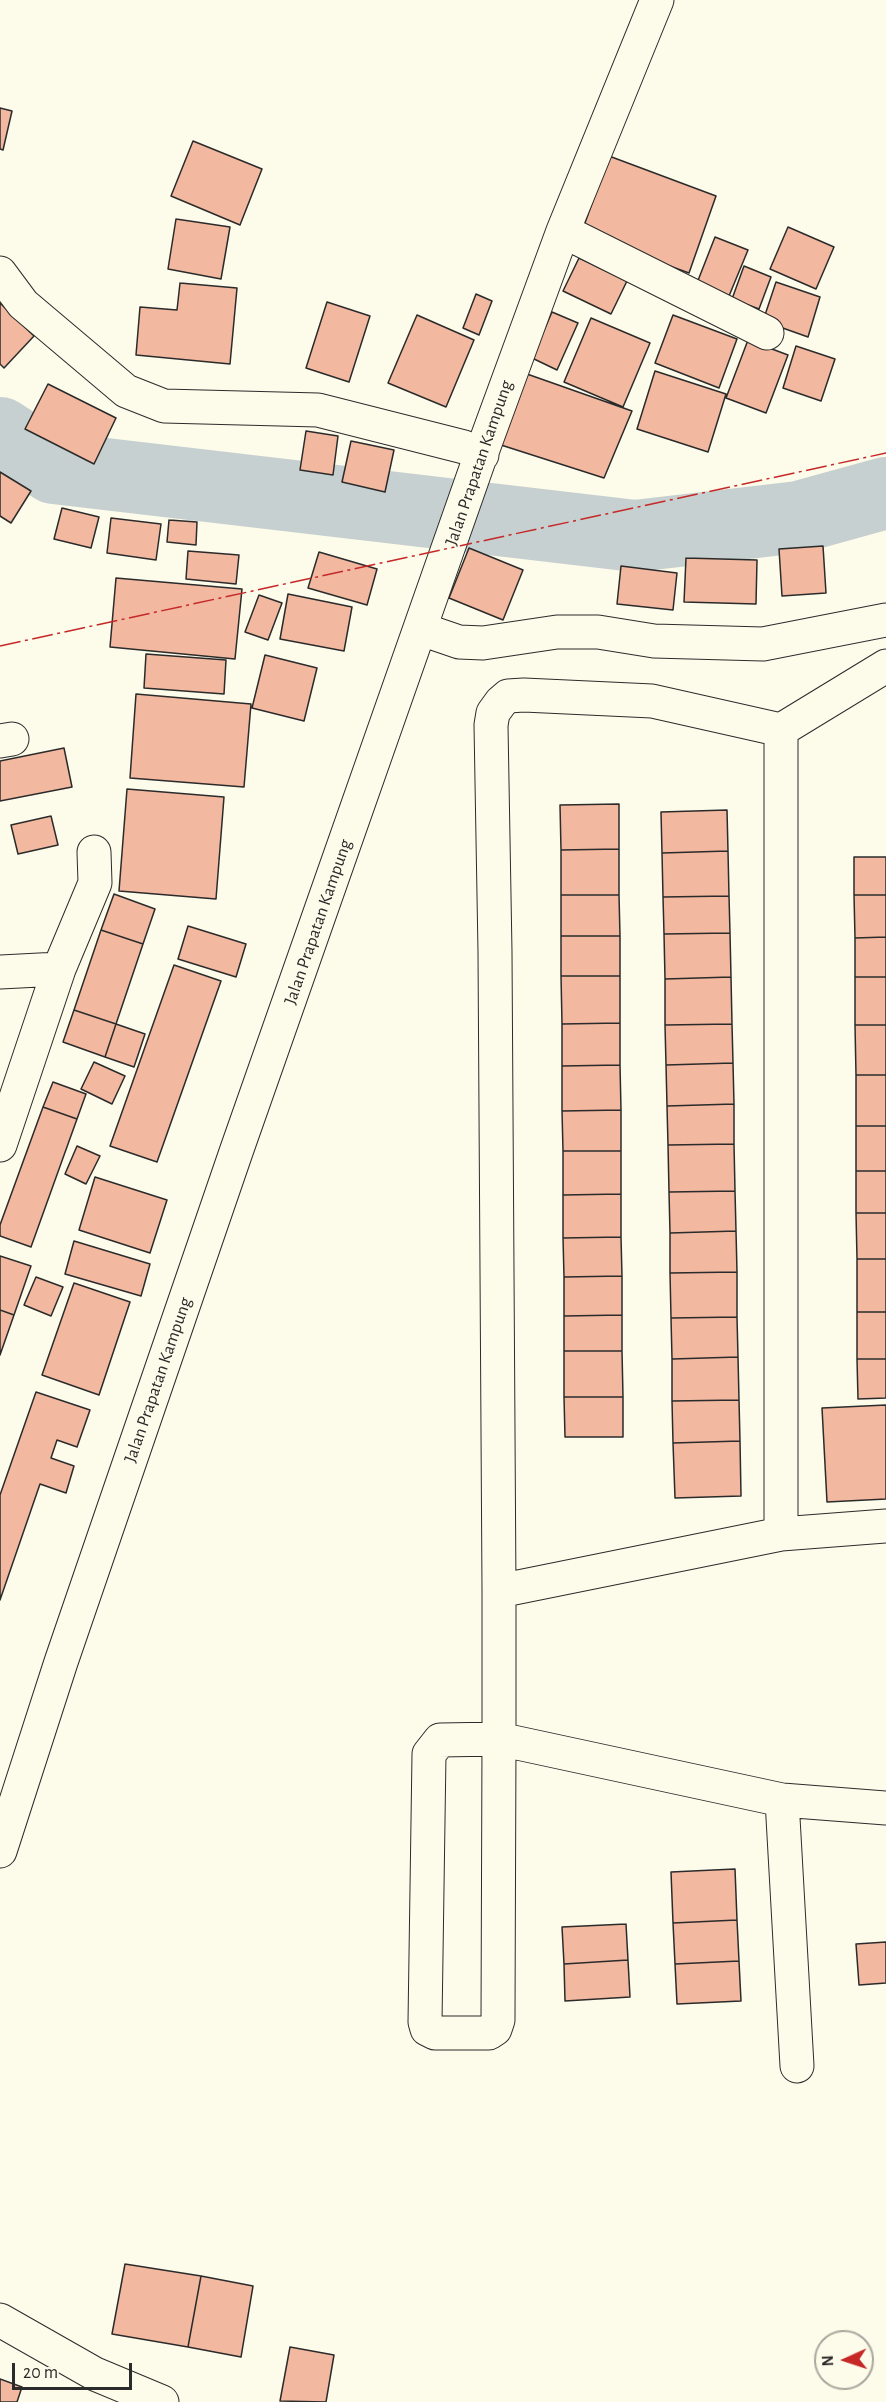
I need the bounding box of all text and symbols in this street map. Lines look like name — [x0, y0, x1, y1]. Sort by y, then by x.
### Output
street label: Jalan Prapatan Kampung — [441, 377, 517, 549]
street label: Jalan Prapatan Kampung — [280, 836, 356, 1008]
street label: Jalan Prapatan Kampung — [120, 1294, 196, 1466]
north arrow — [814, 2330, 874, 2390]
scale bar — [15, 2351, 135, 2389]
text: N — [820, 2355, 836, 2367]
text: 20 m — [23, 2364, 58, 2382]

